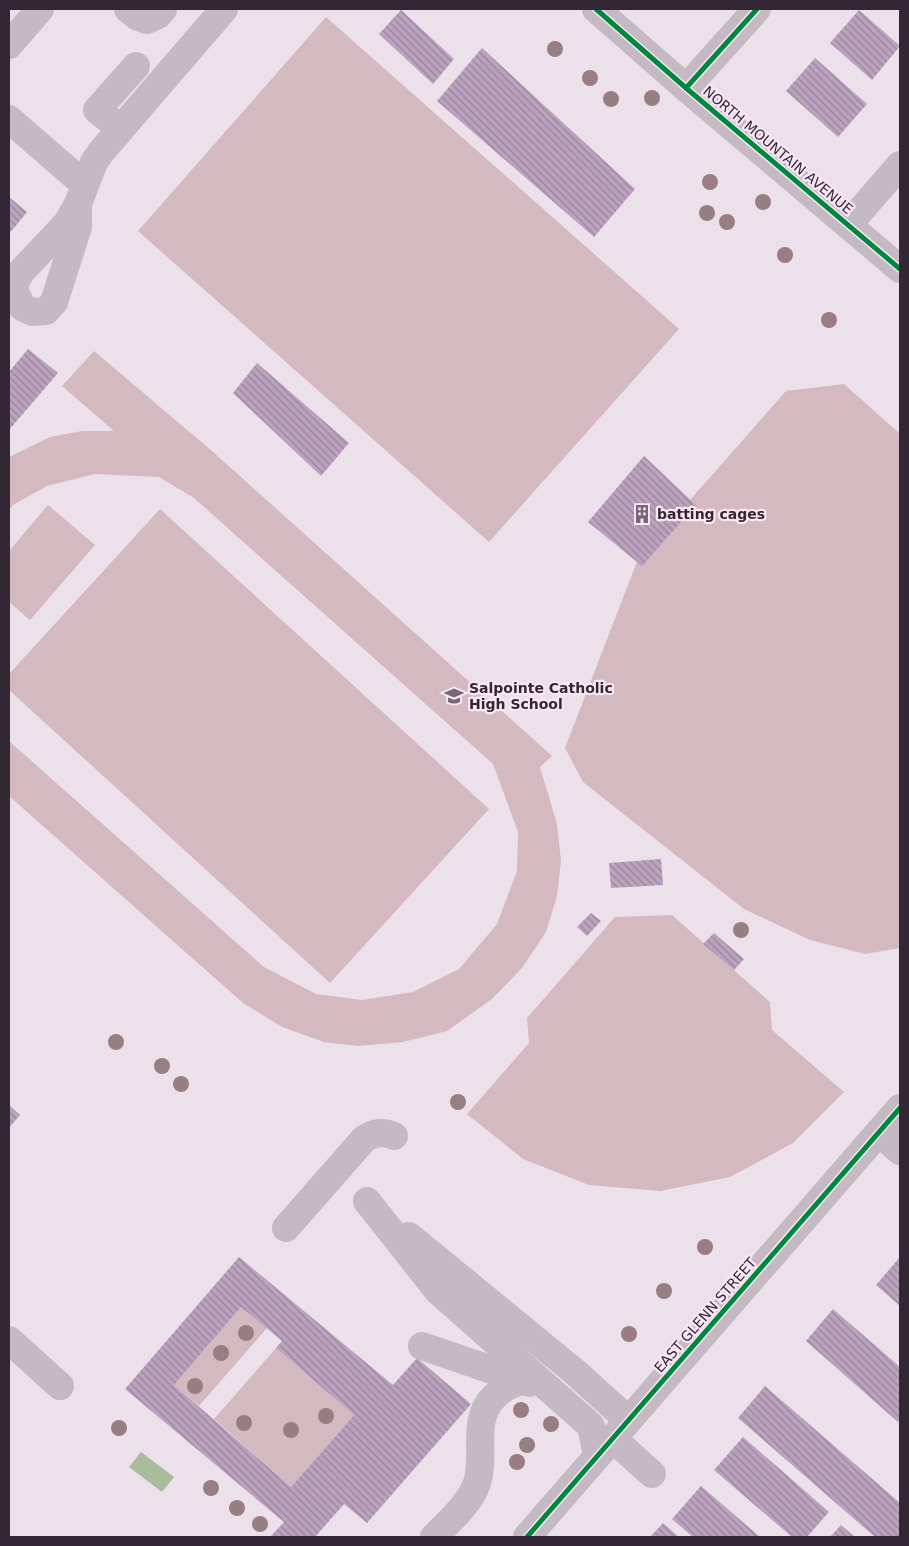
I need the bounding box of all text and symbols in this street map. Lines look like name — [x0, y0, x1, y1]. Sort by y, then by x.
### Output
street label: NORTH MOUNTAIN AVENUE — [700, 83, 856, 217]
building icon: batting cages — [631, 503, 653, 525]
place label: batting cages — [657, 506, 765, 522]
place label: Salpointe Catholic High School — [469, 680, 613, 712]
school or university icon: Salpointe Catholic High School — [443, 685, 465, 707]
street label: EAST GLENN STREET — [651, 1254, 759, 1376]

